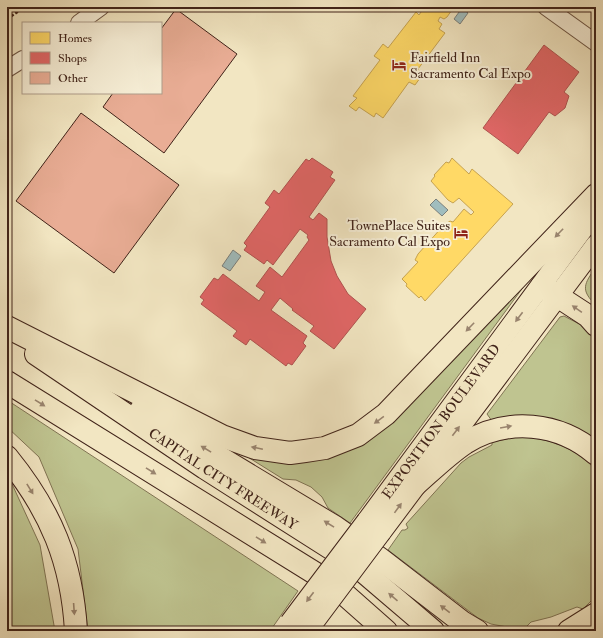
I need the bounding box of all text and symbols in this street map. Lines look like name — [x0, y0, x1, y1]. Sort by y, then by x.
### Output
legend — [22, 22, 162, 94]
text: Homes — [58, 31, 92, 46]
place label: Fairfield Inn Sacramento Cal Expo — [410, 49, 531, 83]
text: Shops — [58, 51, 87, 66]
hotel icon: Fairfield Inn Sacramento Cal Expo — [391, 57, 407, 73]
text: Other — [58, 71, 88, 86]
place label: TownePlace Suites Sacramento Cal Expo — [329, 217, 450, 251]
hotel icon: TownePlace Suites Sacramento Cal Expo — [453, 225, 469, 241]
one-way arrow — [555, 228, 564, 238]
one-way arrow — [572, 305, 583, 313]
one-way arrow — [515, 312, 523, 322]
one-way arrow — [465, 322, 474, 332]
street label: EXPOSITION BOULEVARD — [378, 341, 504, 502]
one-way arrow — [34, 399, 46, 406]
one-way arrow — [373, 416, 384, 424]
street label: CAPITAL CITY FREEWAY — [145, 424, 301, 534]
one-way arrow — [500, 424, 512, 430]
one-way arrow — [451, 426, 460, 437]
one-way arrow — [251, 444, 263, 450]
one-way arrow — [200, 445, 212, 452]
one-way arrow — [145, 468, 156, 475]
one-way arrow — [26, 484, 34, 494]
one-way arrow — [394, 503, 402, 514]
one-way arrow — [323, 520, 335, 527]
one-way arrow — [256, 536, 266, 544]
one-way arrow — [306, 591, 314, 602]
one-way arrow — [387, 592, 398, 601]
one-way arrow — [71, 603, 78, 615]
one-way arrow — [440, 605, 451, 613]

